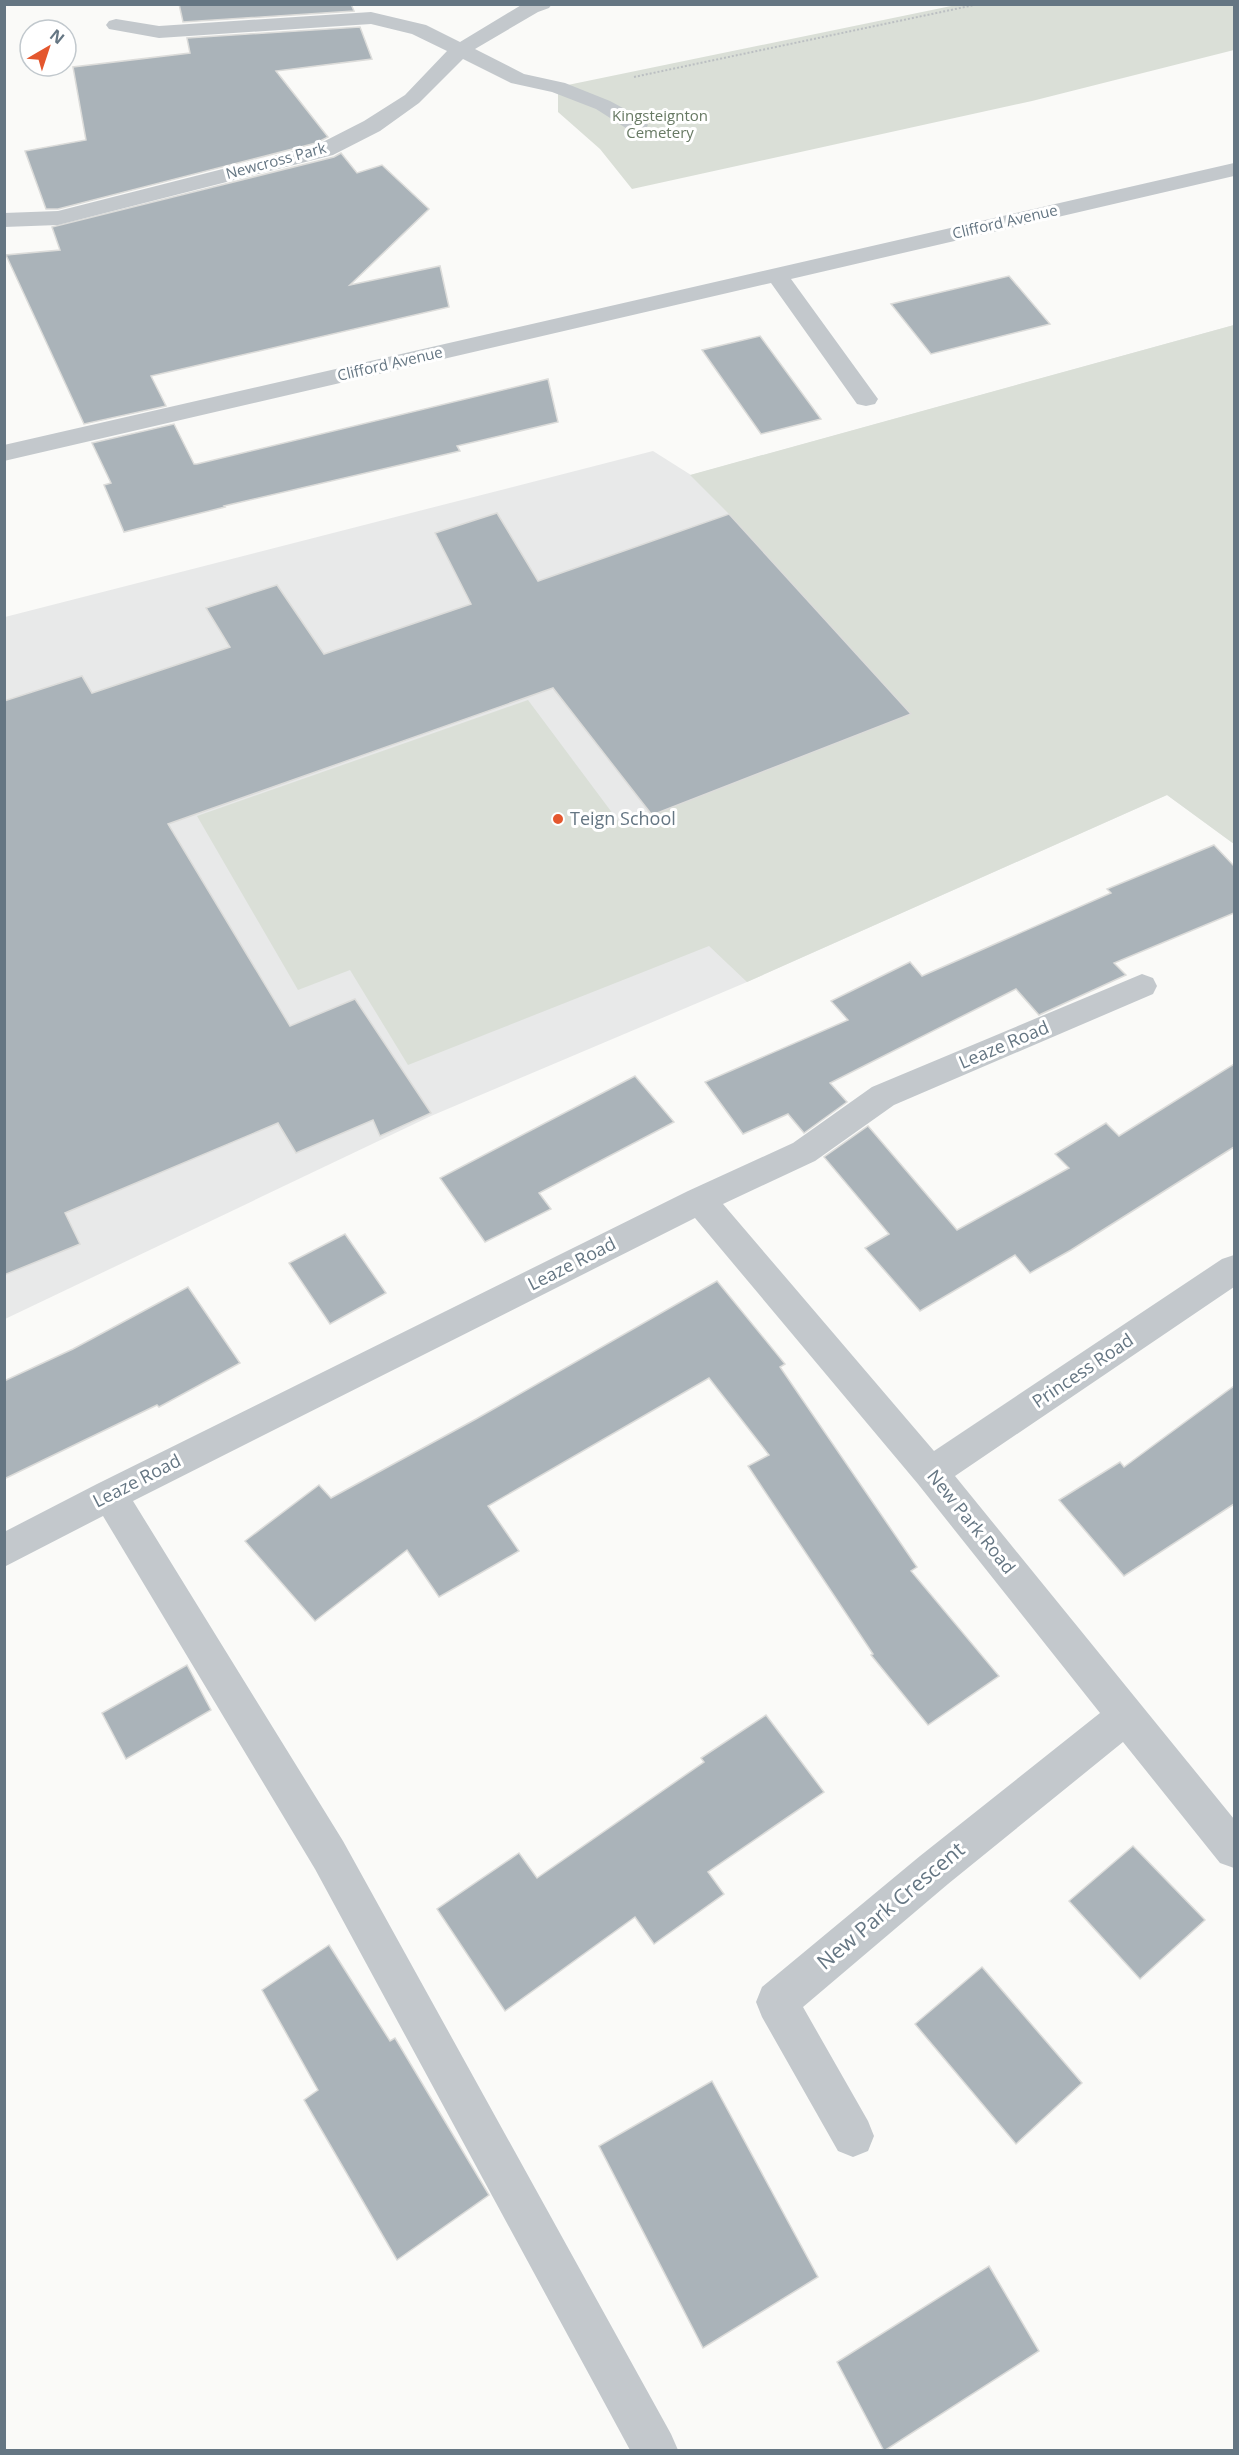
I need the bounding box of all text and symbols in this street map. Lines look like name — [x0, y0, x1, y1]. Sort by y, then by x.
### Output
north arrow — [18, 18, 78, 78]
text: N — [45, 24, 69, 49]
park label: Kingsteignton Cemetery — [612, 105, 708, 142]
street label: Newcross Park — [223, 137, 328, 183]
street label: Clifford Avenue — [950, 199, 1059, 243]
street label: Clifford Avenue — [335, 341, 444, 385]
place label: Teign School — [570, 806, 676, 830]
marker: Teign School — [551, 812, 565, 826]
street label: Leaze Road — [955, 1014, 1052, 1074]
street label: Leaze Road — [523, 1231, 620, 1296]
street label: Princess Road — [1027, 1327, 1138, 1413]
street label: Leaze Road — [88, 1448, 185, 1513]
street label: New Park Road — [922, 1464, 1021, 1578]
street label: New Park Crescent — [811, 1835, 970, 1975]

